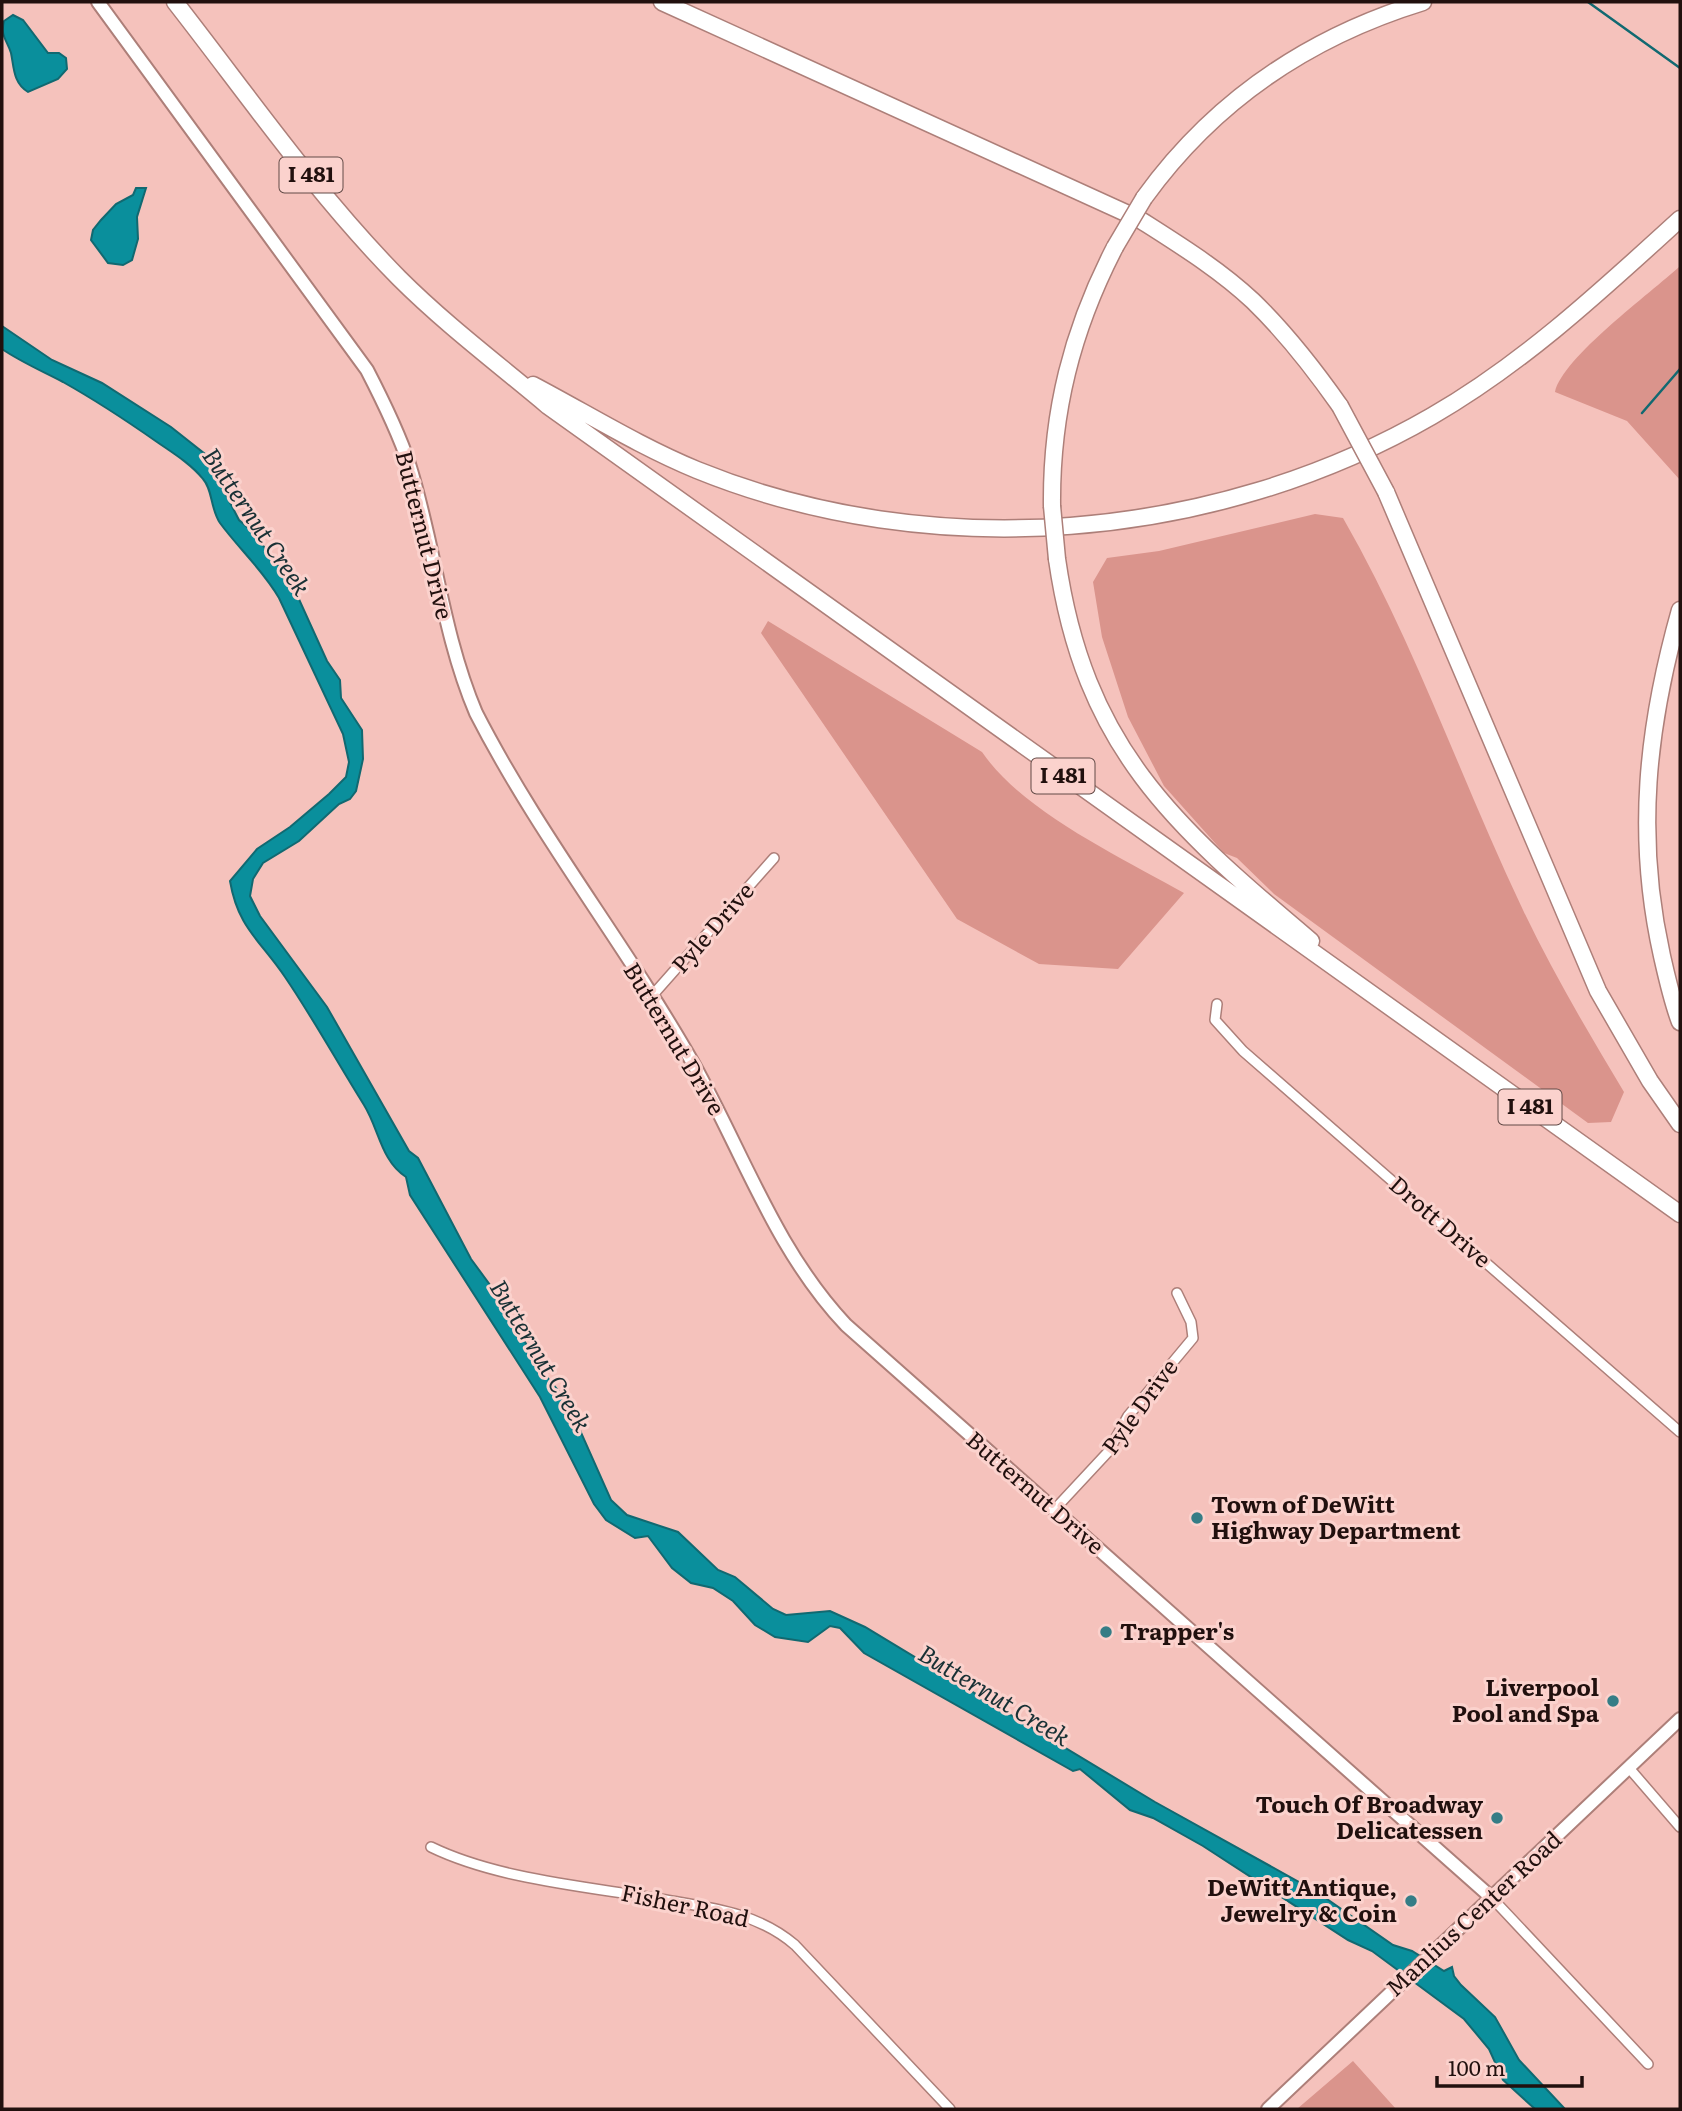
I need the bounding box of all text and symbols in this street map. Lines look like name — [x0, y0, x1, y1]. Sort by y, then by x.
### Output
road number: I 481 — [280, 158, 342, 192]
water label: Butternut Creek — [195, 440, 321, 602]
street label: Butternut Drive — [389, 446, 463, 623]
road number: I 481 — [1032, 758, 1094, 794]
street label: Pyle Drive — [662, 874, 761, 980]
street label: Butternut Drive — [617, 955, 735, 1121]
road number: I 481 — [1498, 1090, 1562, 1124]
street label: Drott Drive — [1383, 1167, 1500, 1274]
water label: Butternut Creek — [483, 1272, 602, 1438]
street label: Pyle Drive — [1092, 1351, 1185, 1461]
street label: Butternut Drive — [960, 1422, 1113, 1561]
place label: Town of DeWitt Highway Department — [1211, 1486, 1461, 1546]
marker: Town of DeWitt Highway Department — [1189, 1510, 1205, 1526]
place label: Trapper's — [1120, 1613, 1234, 1647]
marker: Trapper's — [1098, 1624, 1114, 1640]
water label: Butternut Creek — [913, 1635, 1079, 1754]
place label: Liverpool Pool and Spa — [1452, 1669, 1600, 1729]
marker: Liverpool Pool and Spa — [1605, 1693, 1621, 1709]
place label: Touch Of Broadway Delicatessen — [1255, 1786, 1483, 1846]
marker: Touch Of Broadway Delicatessen — [1489, 1810, 1505, 1826]
street label: Manlius Center Road — [1377, 1822, 1568, 2003]
place label: DeWitt Antique, Jewelry & Coin — [1207, 1869, 1397, 1929]
street label: Fisher Road — [618, 1874, 753, 1934]
marker: DeWitt Antique, Jewelry & Coin — [1403, 1893, 1419, 1909]
scale bar — [1437, 2044, 1582, 2088]
text: 100 m — [1448, 2051, 1505, 2082]

